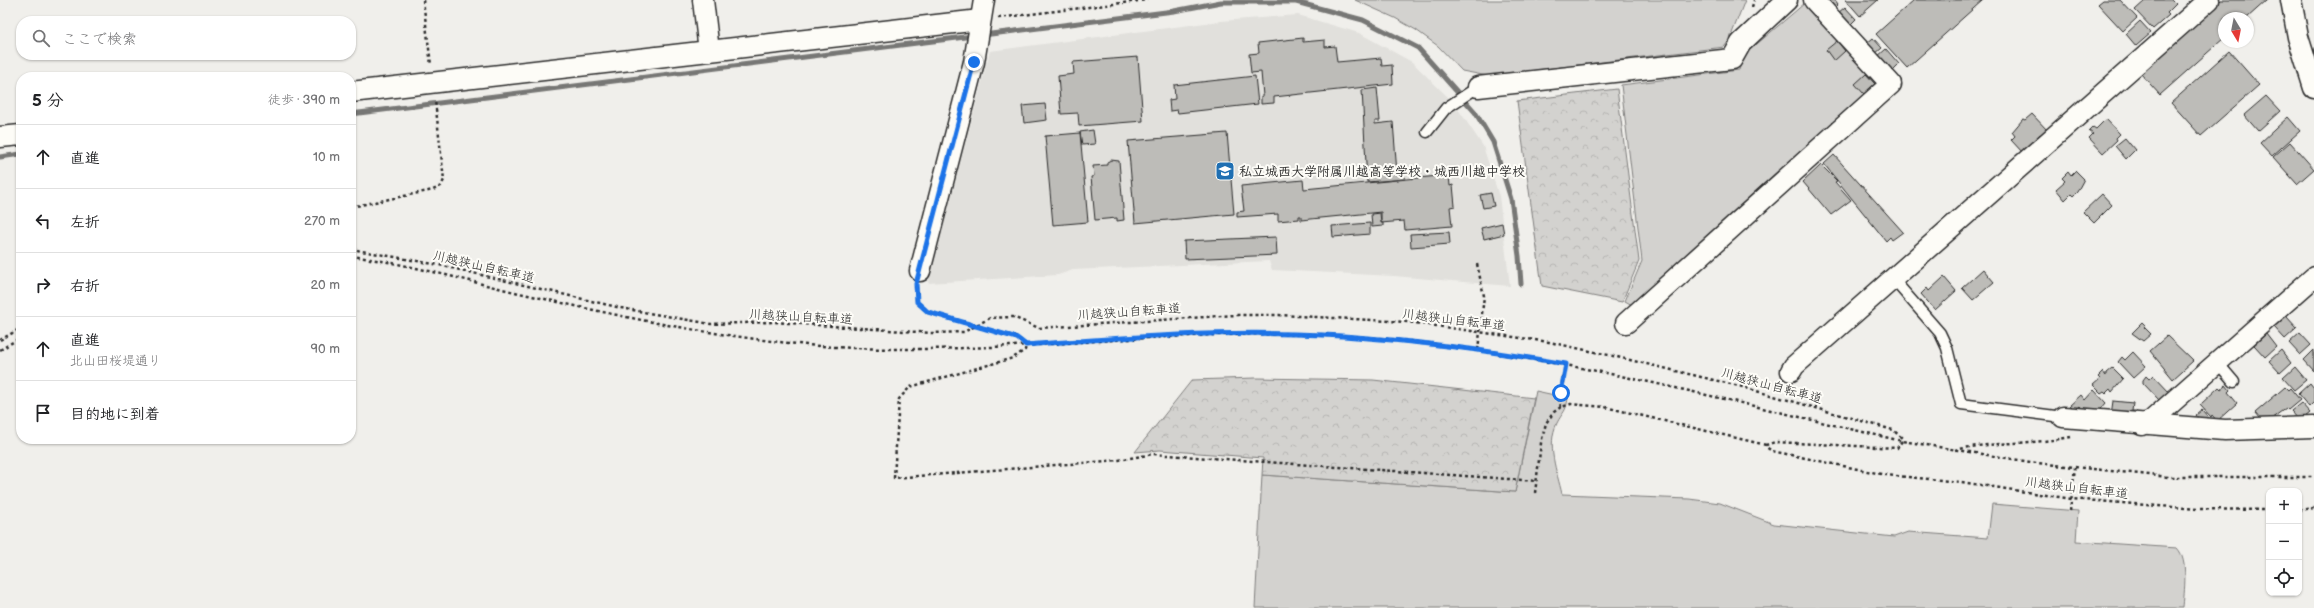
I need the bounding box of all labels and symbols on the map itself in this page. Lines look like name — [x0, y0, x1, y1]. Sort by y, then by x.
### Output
north arrow — [2218, 12, 2254, 48]
route end — [965, 53, 983, 71]
school or university icon: 私立城西大学附属川越高等学校・城西川越中学校 — [1214, 160, 1236, 182]
place label: 私立城西大学附属川越高等学校・城西川越中学校 — [1239, 164, 1525, 180]
street label: 川越狭山自転車道 — [431, 247, 536, 286]
street label: 川越狭山自転車道 — [1077, 300, 1182, 324]
street label: 川越狭山自転車道 — [749, 306, 853, 328]
street label: 川越狭山自転車道 — [1401, 306, 1506, 334]
street label: 川越狭山自転車道 — [1719, 365, 1824, 407]
route start — [1552, 384, 1570, 402]
street label: 川越狭山自転車道 — [2024, 474, 2129, 502]

